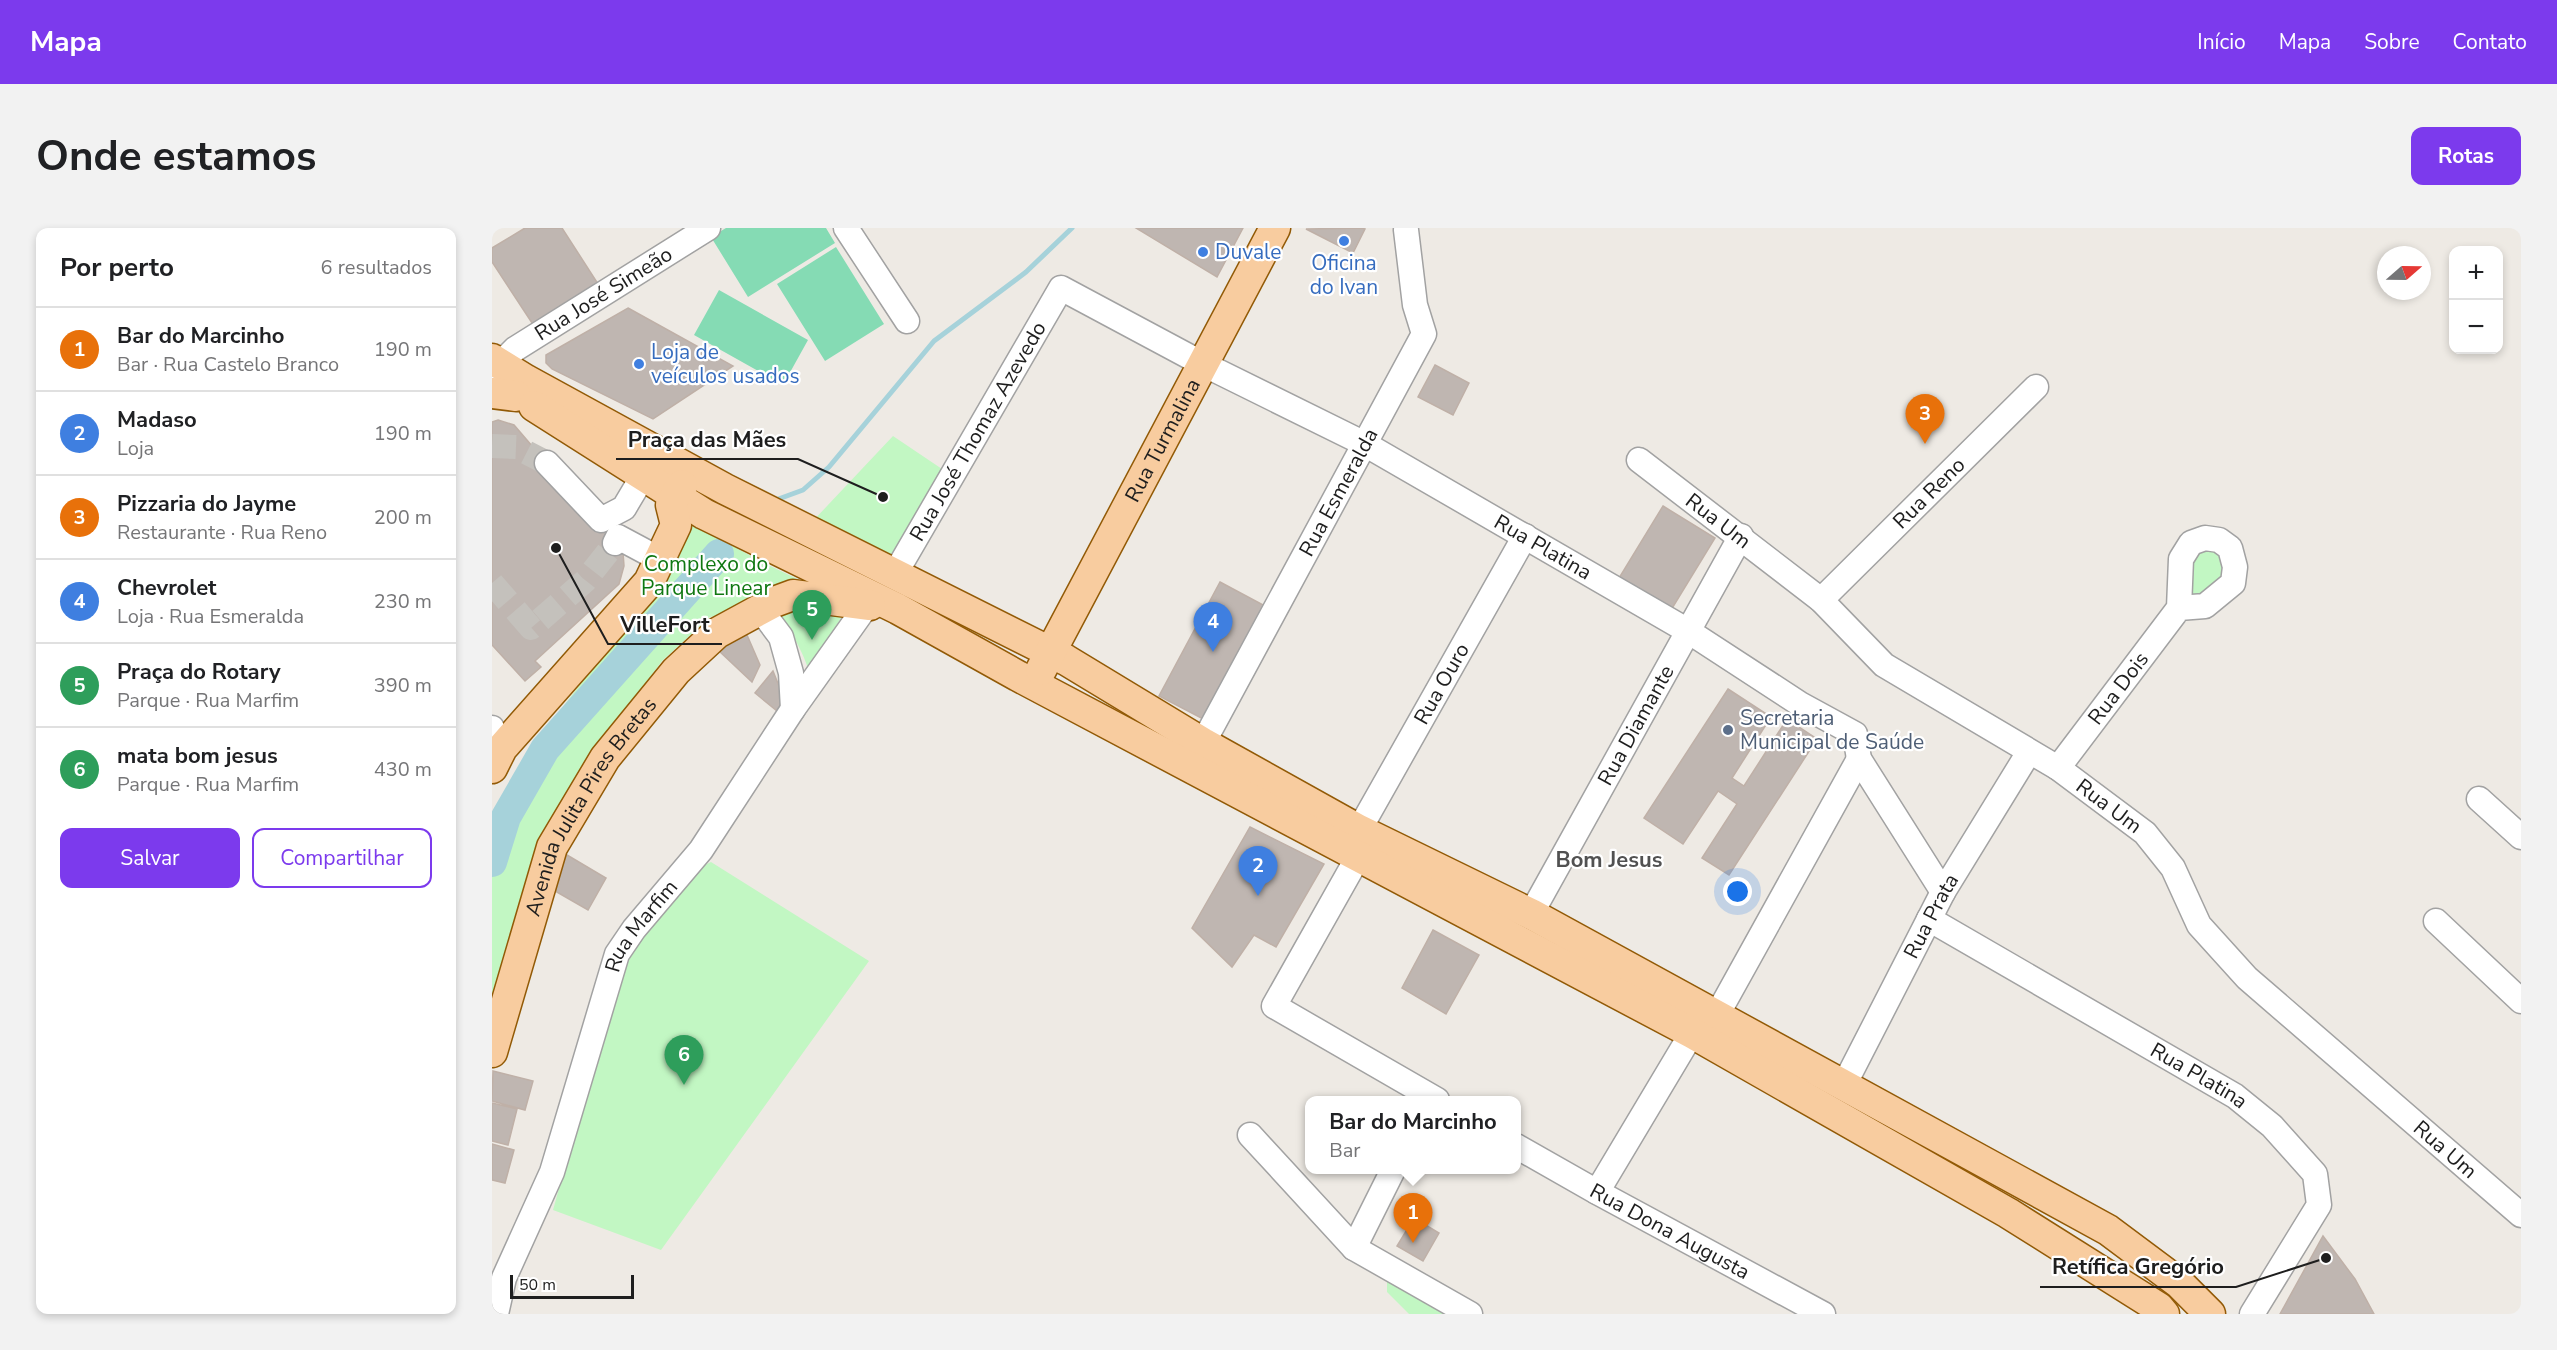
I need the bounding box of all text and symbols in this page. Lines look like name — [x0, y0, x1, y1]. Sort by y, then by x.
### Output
text: Mapa — [30, 23, 102, 61]
text: Início — [2197, 28, 2246, 56]
text: Mapa — [2279, 28, 2331, 56]
text: Sobre — [2364, 28, 2420, 56]
text: Contato — [2453, 28, 2527, 56]
button: Rotas — [2411, 127, 2521, 185]
text: Onde estamos — [36, 128, 317, 185]
marker: Oficina do Ivan — [1337, 234, 1351, 248]
place label: Duvale — [1215, 238, 1281, 266]
street label: Rua José Simeão — [529, 240, 678, 347]
marker: Duvale — [1196, 245, 1210, 259]
north arrow — [2377, 246, 2431, 300]
map controls — [2449, 246, 2503, 354]
button: + — [2449, 246, 2503, 300]
place label: Oficina do Ivan — [1310, 249, 1378, 301]
text: Por perto — [60, 250, 174, 285]
text: 6 resultados — [321, 254, 432, 281]
button: − — [2449, 300, 2503, 354]
street label: Rua José Thomaz Azevedo — [903, 316, 1053, 546]
text: Bar do Marcinho — [117, 321, 285, 351]
text: 1 — [74, 336, 86, 363]
text: 190 m — [374, 336, 432, 363]
place label: Loja de veículos usados — [651, 338, 800, 390]
text: Bar · Rua Castelo Branco — [117, 351, 339, 378]
marker: Loja de veículos usados — [632, 357, 646, 371]
street label: Rua Turmalina — [1118, 374, 1207, 507]
pin: 3 — [1906, 394, 1944, 444]
text: Madaso — [117, 405, 197, 435]
callout: Praça das Mães — [616, 419, 798, 459]
text: 2 — [74, 420, 86, 447]
text: 190 m — [374, 420, 432, 447]
street label: Rua Esmeralda — [1292, 423, 1385, 561]
text: Praça das Mães — [628, 425, 786, 455]
text: Loja — [117, 435, 154, 462]
street label: Rua Reno — [1887, 451, 1971, 535]
street label: Rua Um — [1680, 487, 1757, 555]
text: Pizzaria do Jayme — [117, 489, 296, 519]
text: 3 — [74, 504, 86, 531]
text: 200 m — [374, 504, 432, 531]
street label: Rua Platina — [1489, 508, 1597, 586]
text: Restaurante · Rua Reno — [117, 519, 327, 546]
park label: Complexo do Parque Linear — [641, 550, 771, 602]
text: Chevrolet — [117, 573, 217, 603]
text: 4 — [74, 588, 86, 615]
text: 230 m — [374, 588, 432, 615]
pin: 5 — [792, 590, 832, 640]
pin: 4 — [1194, 602, 1232, 652]
text: Loja · Rua Esmeralda — [117, 603, 304, 630]
callout: VilleFort — [608, 604, 722, 644]
text: VilleFort — [619, 610, 710, 640]
street label: Rua Ouro — [1407, 638, 1476, 729]
street label: Rua Dois — [2082, 646, 2155, 730]
text: Praça do Rotary — [117, 657, 280, 687]
street label: Rua Diamante — [1591, 660, 1681, 790]
text: 5 — [74, 672, 86, 699]
text: 390 m — [374, 672, 432, 699]
text: Parque · Rua Marfim — [117, 687, 299, 714]
street label: Avenida Julita Pires Bretas — [519, 691, 663, 919]
place label: Secretaria Municipal de Saúde — [1740, 704, 1924, 756]
marker: Secretaria Municipal de Saúde — [1721, 723, 1735, 737]
text: mata bom jesus — [117, 741, 278, 771]
text: 6 — [74, 756, 86, 783]
text: 430 m — [374, 756, 432, 783]
text: Parque · Rua Marfim — [117, 771, 299, 798]
street label: Rua Um — [2070, 772, 2148, 840]
button: Salvar — [60, 828, 240, 888]
button: Compartilhar — [252, 828, 432, 888]
district label: Bom Jesus — [1556, 845, 1663, 875]
pin: 2 — [1238, 846, 1278, 896]
street label: Rua Prata — [1897, 868, 1965, 964]
street label: Rua Marfim — [598, 874, 684, 976]
your location — [1723, 877, 1752, 906]
pin: 6 — [664, 1036, 704, 1085]
street label: Rua Platina — [2145, 1036, 2254, 1115]
popup — [1305, 1096, 1521, 1174]
text: Bar do Marcinho — [1329, 1107, 1497, 1137]
street label: Rua Um — [2407, 1114, 2483, 1185]
text: Bar — [1329, 1137, 1361, 1164]
street label: Rua Dona Augusta — [1585, 1177, 1755, 1286]
pin: 1 — [1394, 1194, 1432, 1243]
callout: Retífica Gregório — [2040, 1247, 2236, 1287]
text: Retífica Gregório — [2052, 1252, 2224, 1282]
scale bar — [510, 1272, 634, 1300]
text: 50 m — [519, 1274, 556, 1296]

